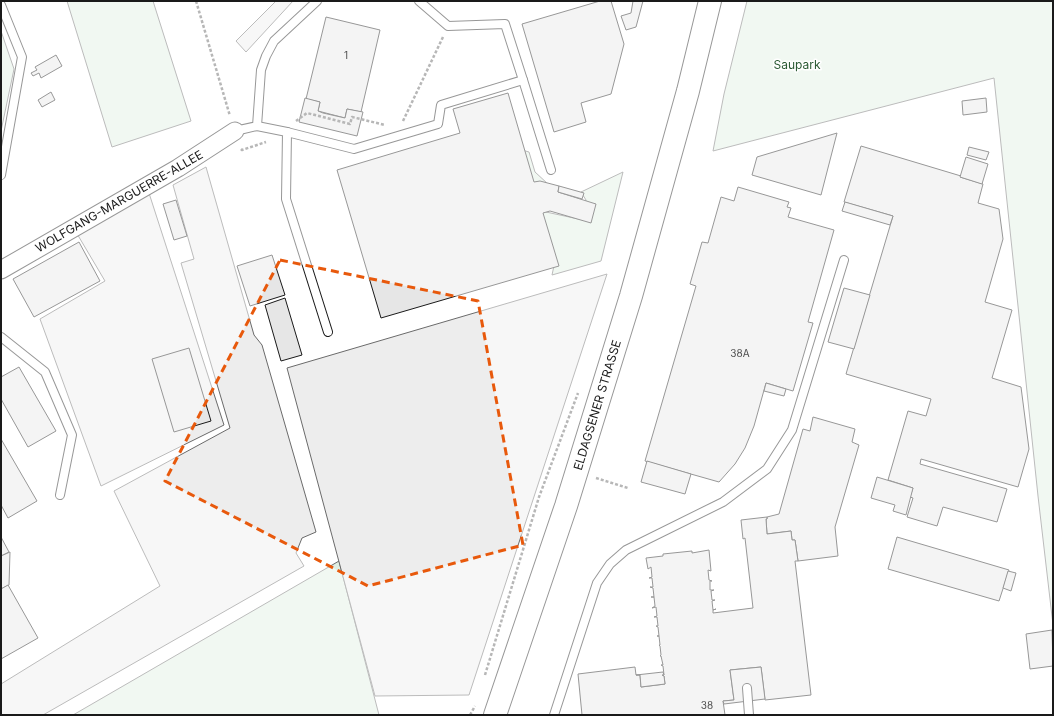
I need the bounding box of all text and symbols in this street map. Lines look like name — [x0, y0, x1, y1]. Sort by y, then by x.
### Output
house number: 1 — [344, 49, 348, 61]
park label: Saupark — [773, 57, 821, 72]
street label: WOLFGANG-MARGUERRE-ALLEE — [32, 147, 206, 255]
street label: ELDAGSENER STRASSE — [570, 338, 624, 472]
house number: 38A — [730, 347, 750, 359]
house number: 38 — [701, 699, 713, 711]

